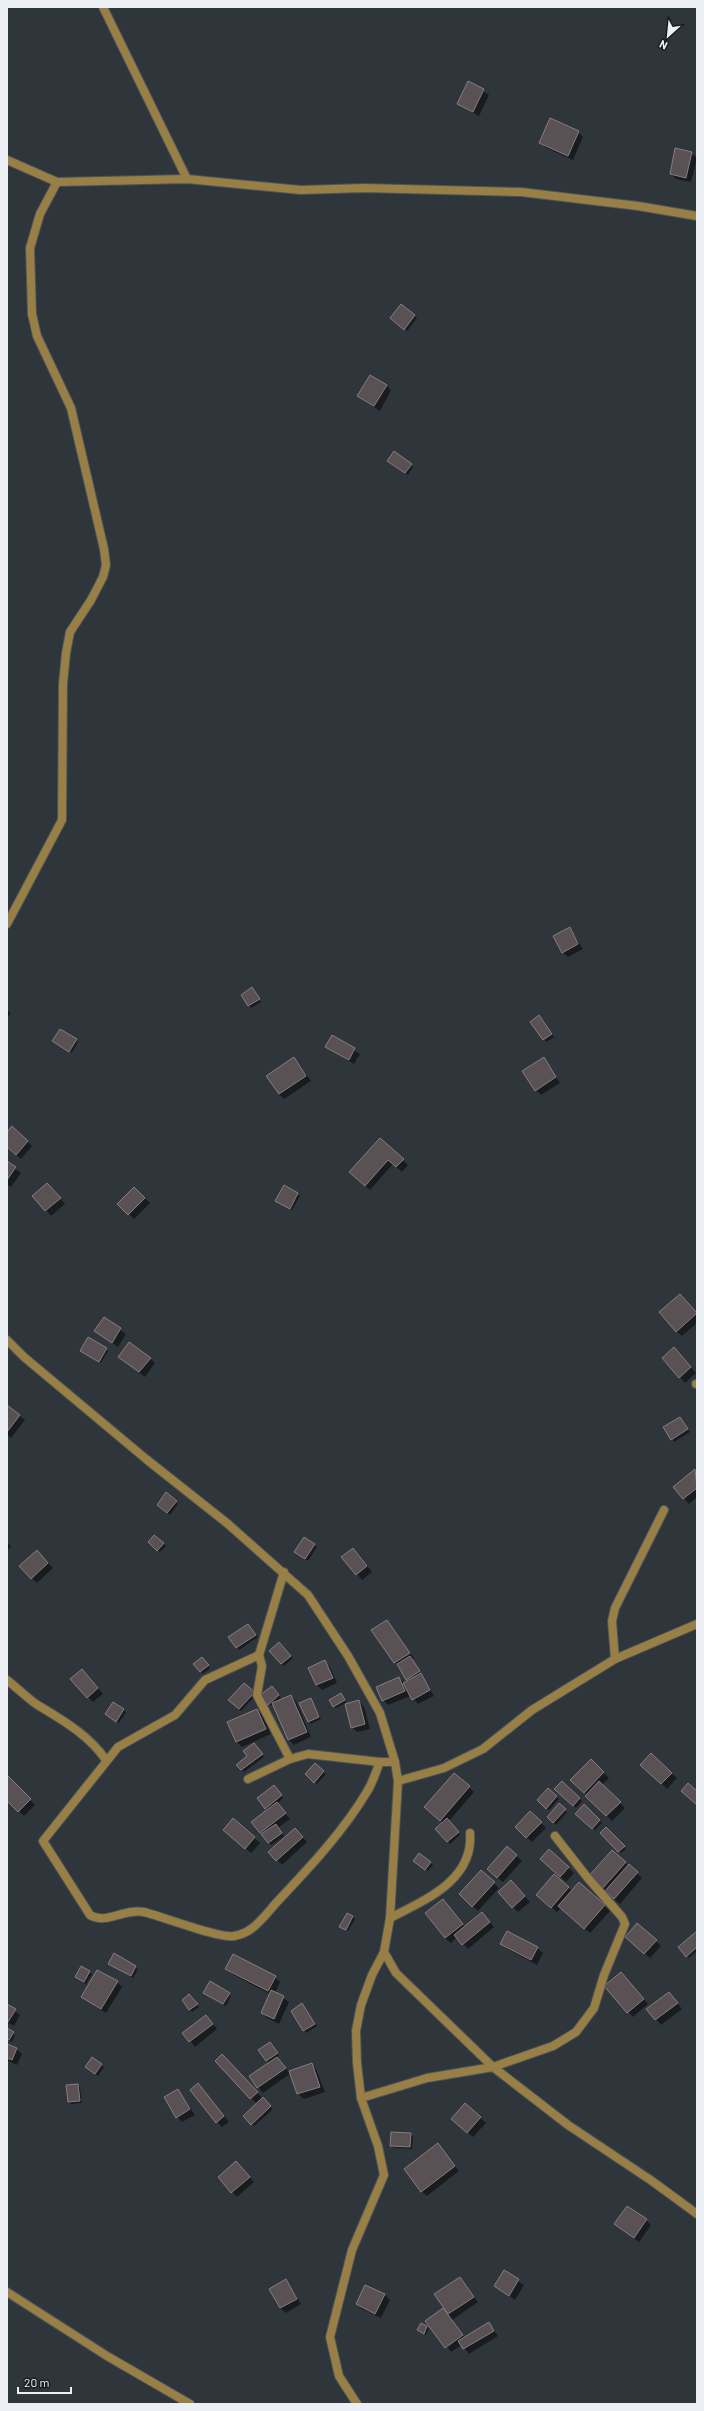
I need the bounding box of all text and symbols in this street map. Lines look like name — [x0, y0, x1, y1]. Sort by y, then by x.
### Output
north arrow — [648, 16, 688, 56]
text: N — [657, 38, 669, 53]
scale bar — [18, 2369, 71, 2395]
text: 20 m — [24, 2375, 50, 2389]

